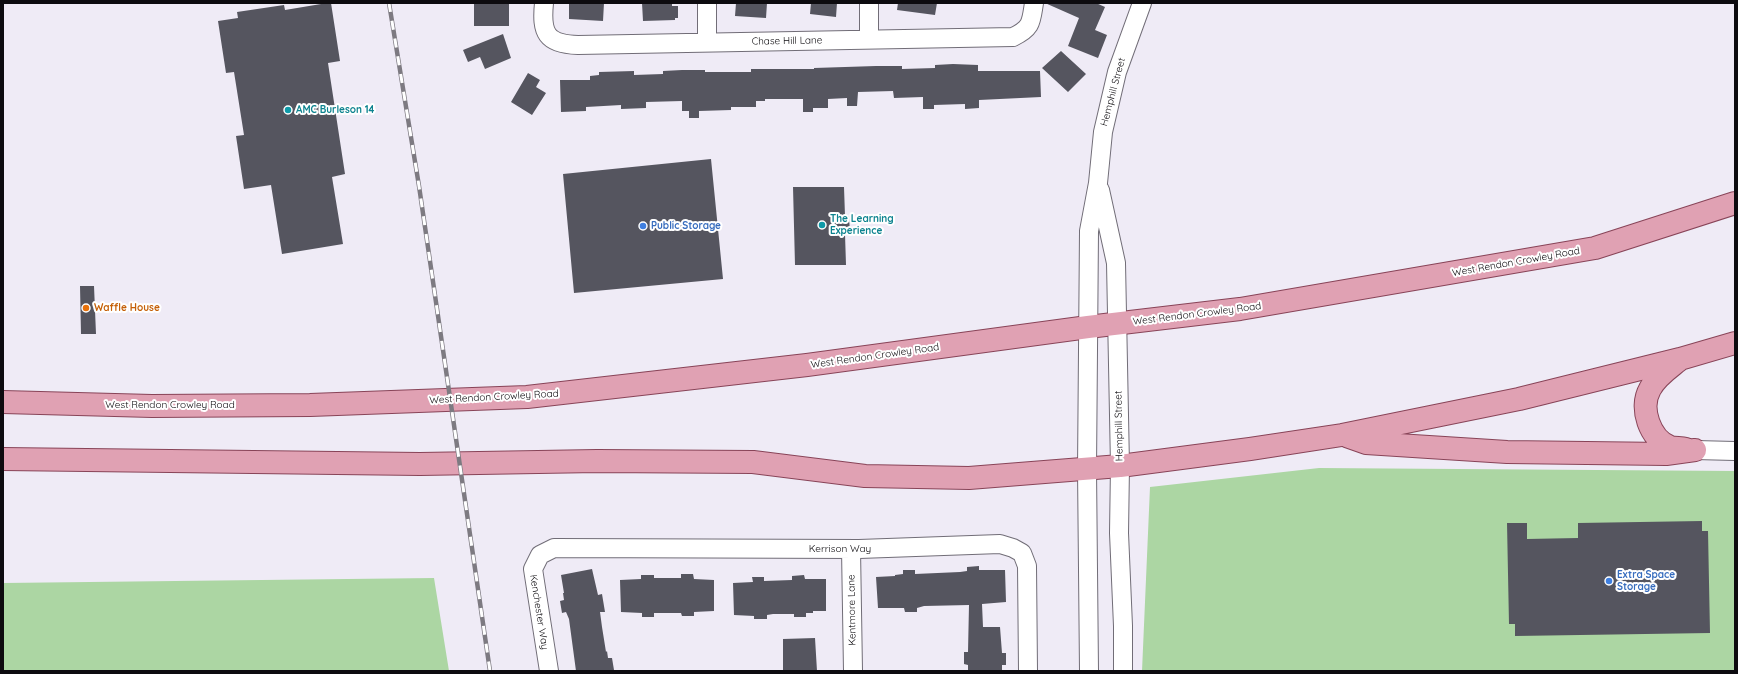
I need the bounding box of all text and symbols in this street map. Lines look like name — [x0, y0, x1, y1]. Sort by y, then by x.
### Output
street label: Chase Hill Lane — [751, 34, 823, 48]
street label: Hemphill Street — [1098, 56, 1128, 128]
place label: AMC Burleson 14 — [296, 104, 374, 116]
marker: AMC Burleson 14 — [283, 105, 293, 115]
place label: The Learning Experience — [830, 213, 894, 236]
place label: Public Storage — [651, 220, 721, 232]
marker: The Learning Experience — [817, 220, 827, 230]
marker: Public Storage — [638, 221, 648, 231]
street label: West Rendon Crowley Road — [1451, 245, 1581, 279]
street label: West Rendon Crowley Road — [1132, 300, 1262, 328]
place label: Waffle House — [94, 302, 160, 314]
marker: Waffle House — [81, 303, 91, 313]
street label: West Rendon Crowley Road — [810, 341, 940, 371]
street label: West Rendon Crowley Road — [429, 388, 559, 406]
street label: Hemphill Street — [1112, 391, 1126, 461]
street label: West Rendon Crowley Road — [105, 399, 235, 411]
street label: Kerrison Way — [809, 543, 871, 555]
place label: Extra Space Storage — [1617, 569, 1675, 592]
street label: Kenchester Way — [527, 574, 551, 650]
street label: Kentmore Lane — [845, 574, 859, 646]
marker: Extra Space Storage — [1604, 576, 1614, 586]

